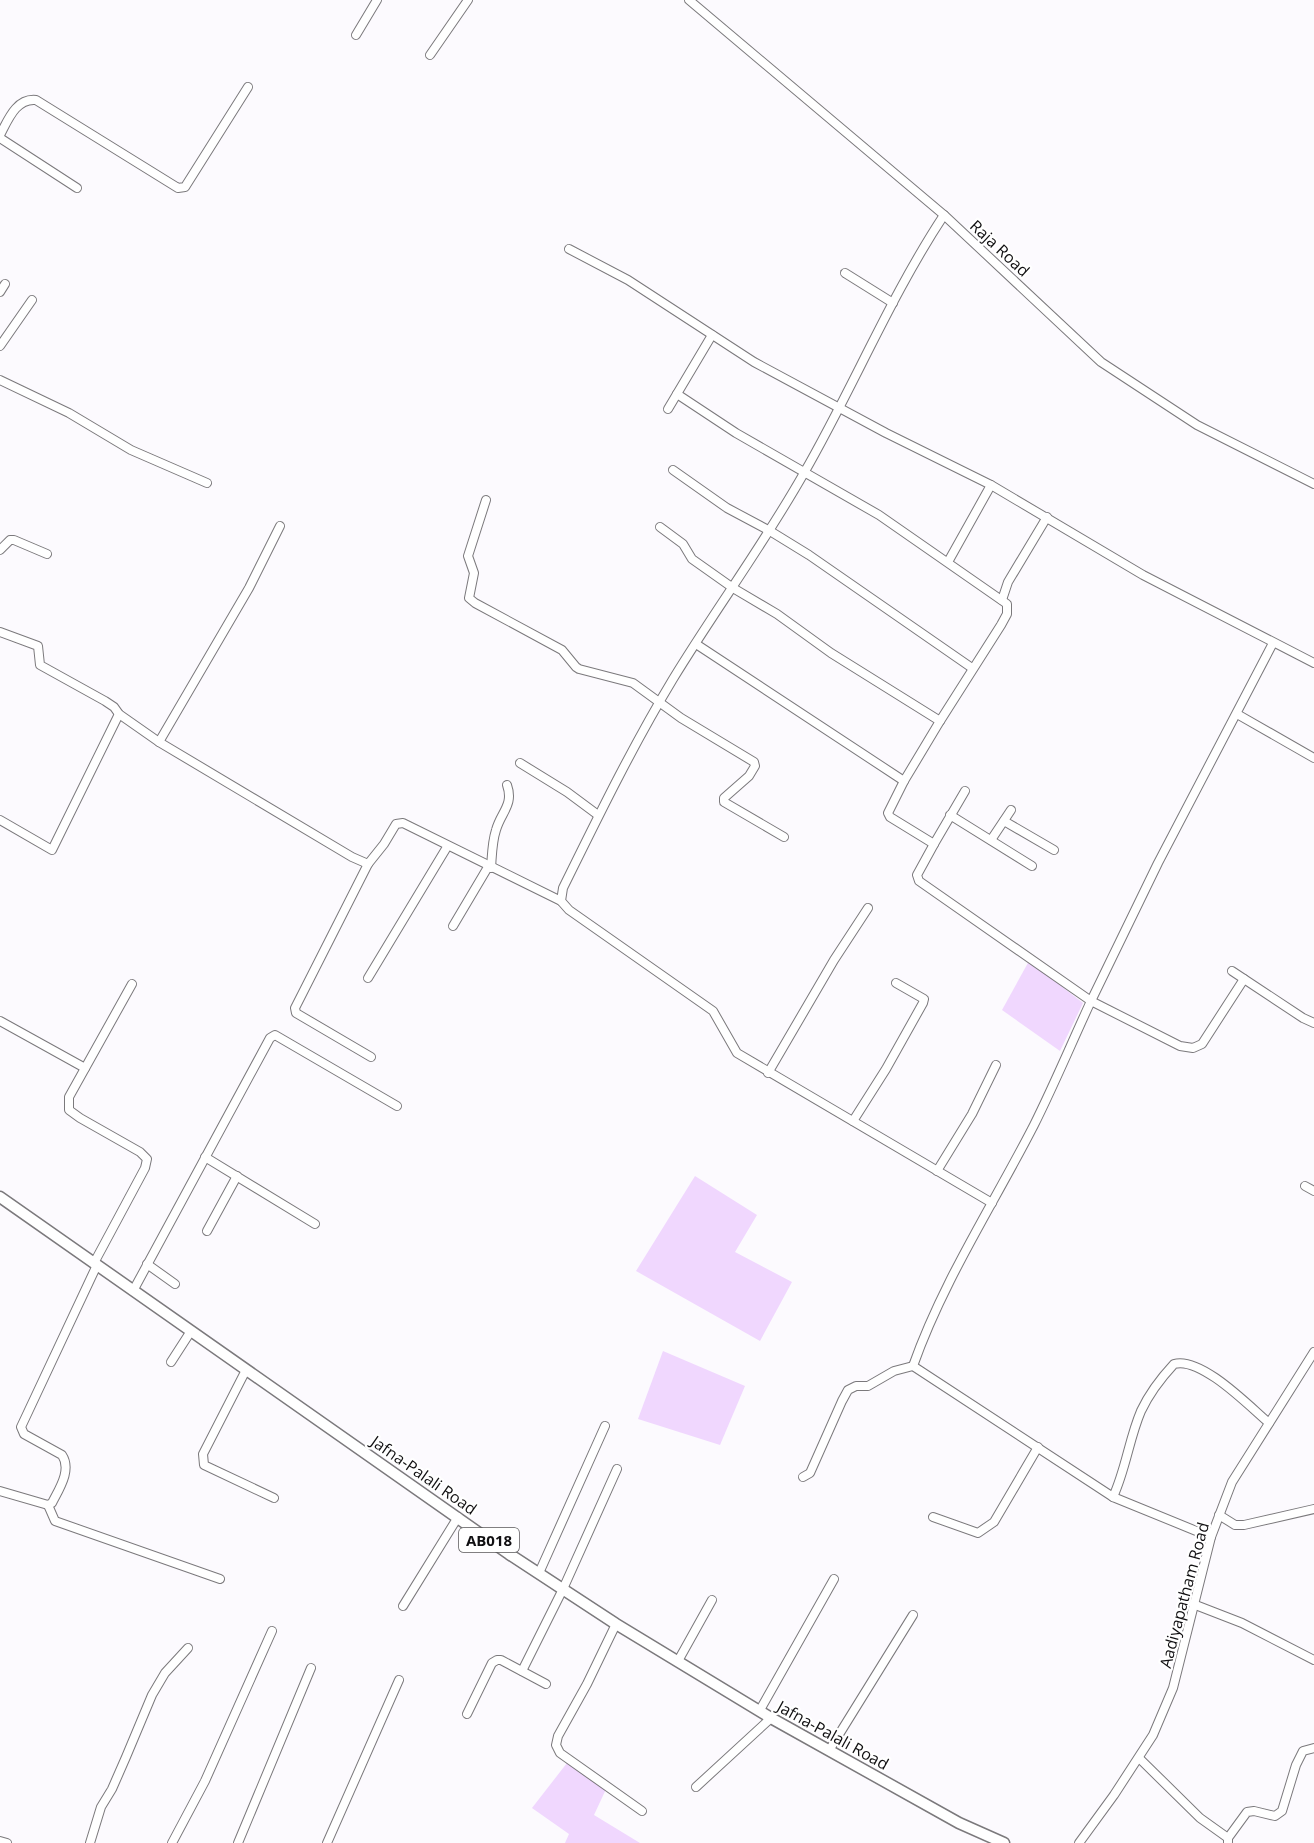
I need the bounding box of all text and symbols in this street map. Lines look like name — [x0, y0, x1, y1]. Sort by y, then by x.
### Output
street label: Raja Road — [965, 215, 1035, 281]
street label: Jafna-Palali Road — [365, 1429, 481, 1520]
street label: Aadiyapatham Road — [1154, 1520, 1214, 1670]
road number: AB018 — [459, 1528, 519, 1552]
street label: Jafna-Palali Road — [772, 1694, 893, 1775]

